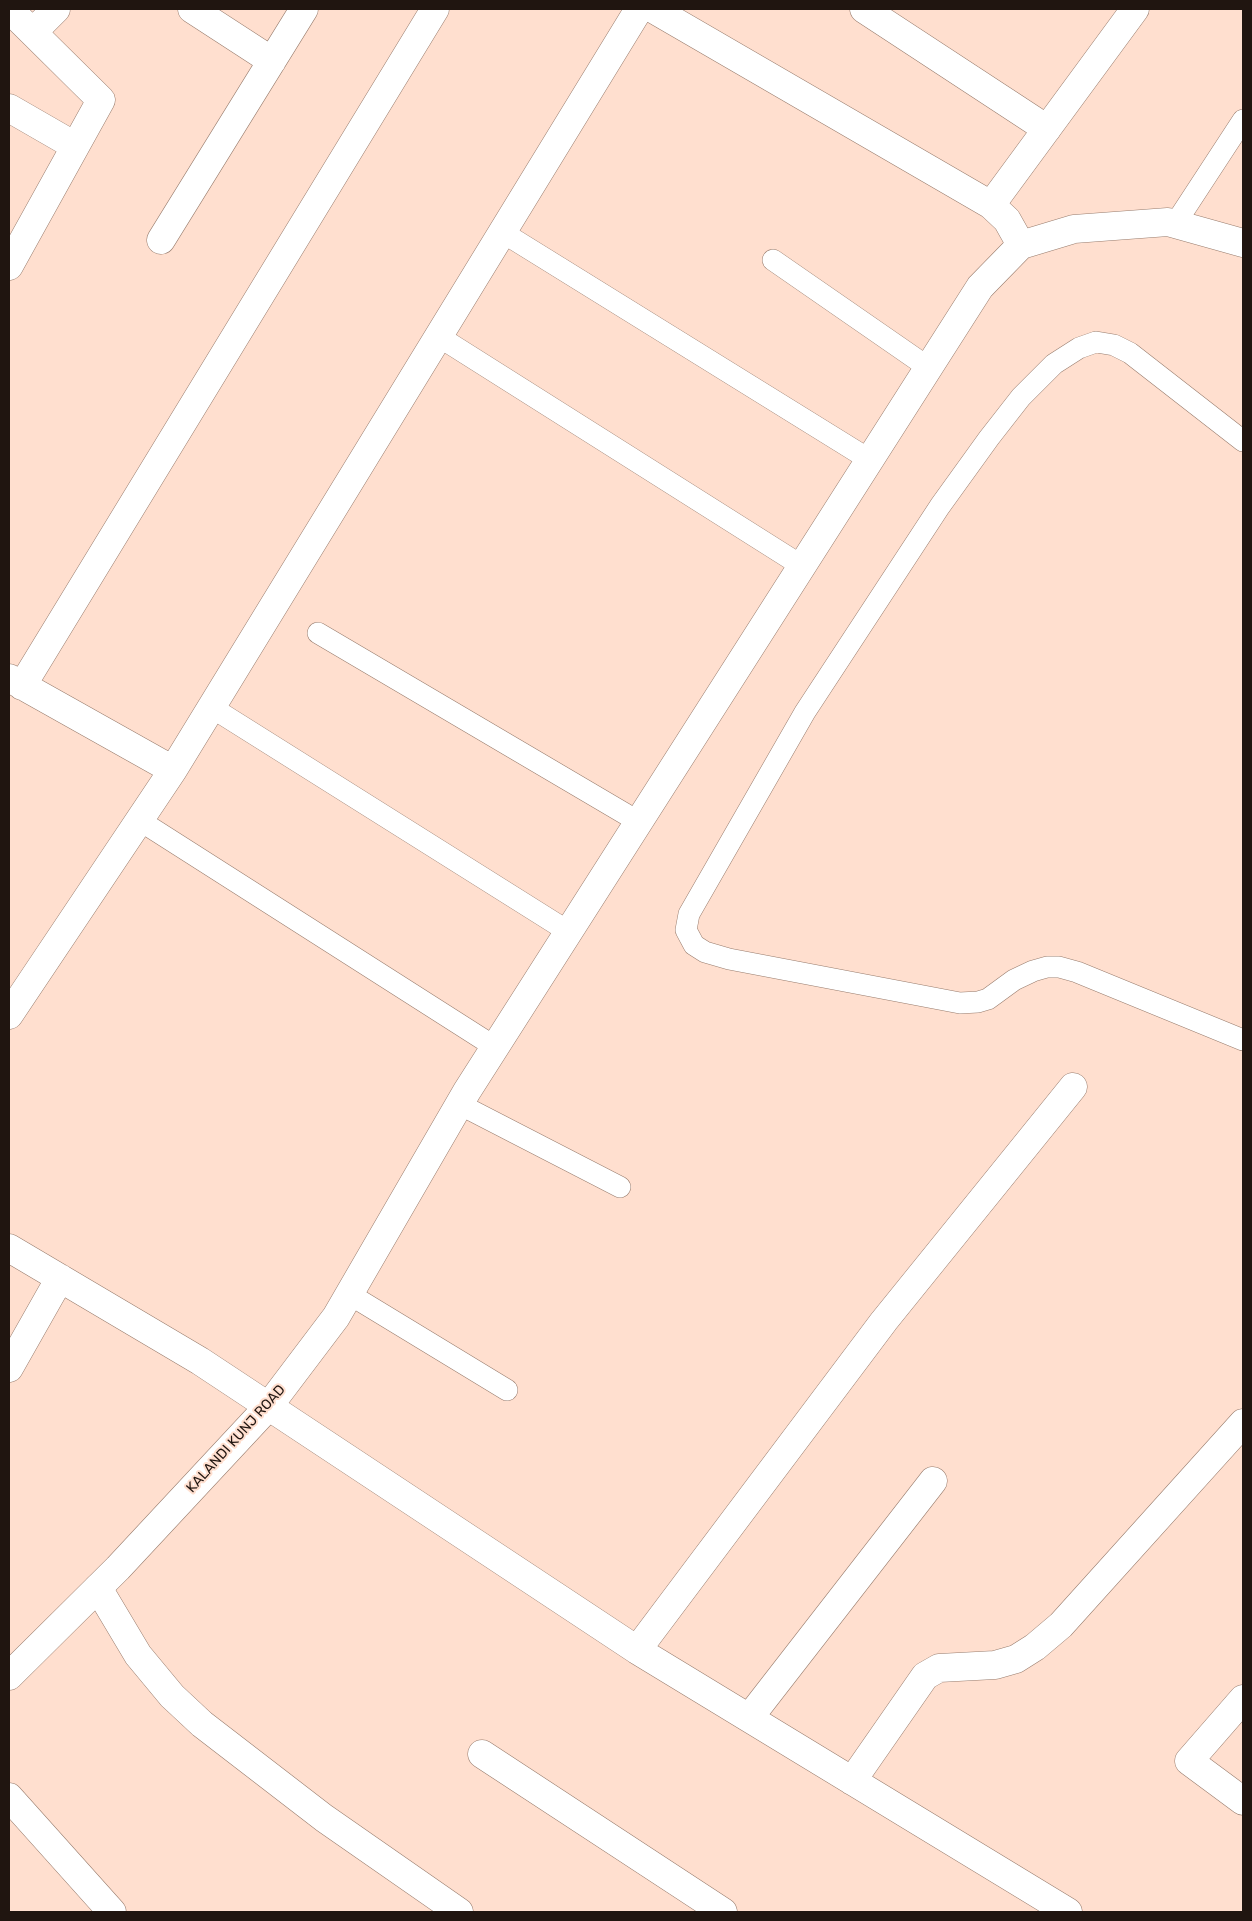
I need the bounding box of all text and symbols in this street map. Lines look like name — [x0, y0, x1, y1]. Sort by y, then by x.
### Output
street label: KALANDI KUNJ ROAD — [183, 1382, 289, 1496]

